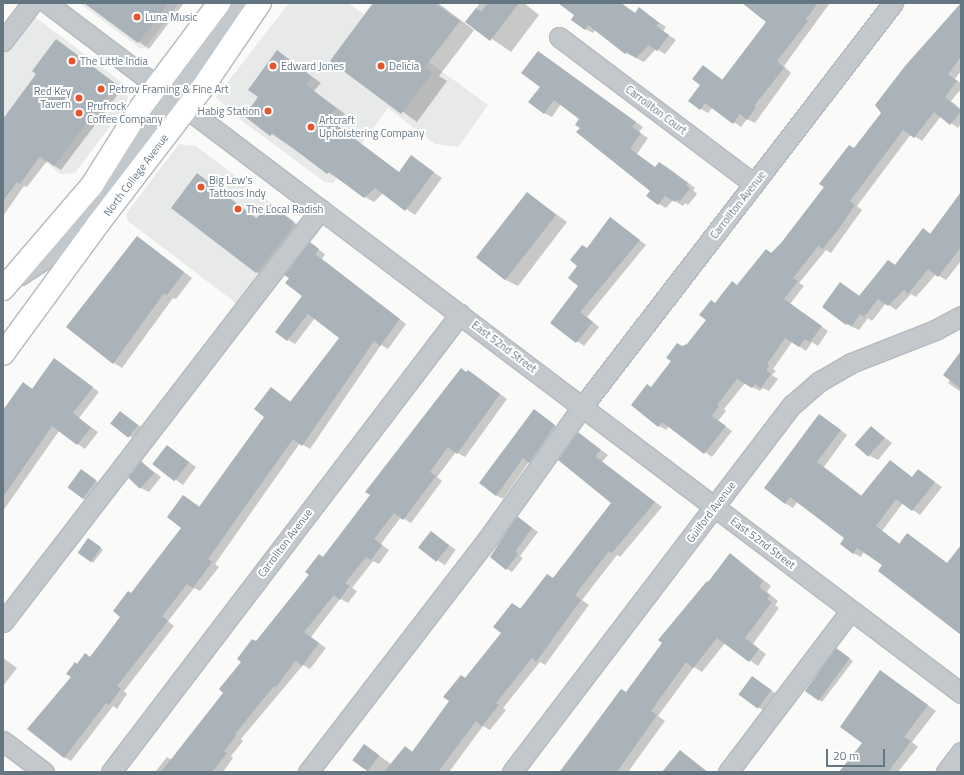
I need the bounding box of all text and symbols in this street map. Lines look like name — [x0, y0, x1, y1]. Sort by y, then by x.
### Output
place label: Luna Music — [145, 10, 197, 24]
marker: Luna Music — [132, 12, 142, 22]
place label: The Little India — [80, 54, 148, 68]
marker: The Little India — [67, 56, 77, 66]
place label: Edward Jones — [281, 59, 344, 73]
place label: Delicia — [389, 59, 419, 73]
marker: Edward Jones — [268, 61, 278, 71]
marker: Delicia — [376, 61, 386, 71]
place label: Petrov Framing & Fine Art — [109, 82, 229, 96]
street label: Carrollton Court — [623, 83, 689, 137]
marker: Petrov Framing & Fine Art — [96, 84, 106, 94]
place label: Red Key Tavern — [34, 85, 71, 111]
marker: Red Key Tavern — [74, 93, 84, 103]
place label: Prufrock Coffee Company — [87, 100, 163, 126]
place label: Habig Station — [198, 104, 260, 118]
marker: Habig Station — [263, 106, 273, 116]
marker: Prufrock Coffee Company — [74, 108, 84, 118]
place label: Artcraft Upholstering Company — [319, 114, 424, 140]
marker: Artcraft Upholstering Company — [306, 122, 316, 132]
street label: North College Avenue — [101, 131, 171, 219]
street label: Carrollton Avenue — [707, 169, 769, 241]
place label: Big Lew's Tattoos Indy — [209, 174, 266, 200]
marker: Big Lew's Tattoos Indy — [196, 182, 206, 192]
place label: The Local Radish — [246, 202, 323, 216]
marker: The Local Radish — [233, 204, 243, 214]
street label: East 52nd Street — [469, 318, 539, 376]
street label: Guilford Avenue — [684, 479, 738, 545]
street label: Carrollton Avenue — [255, 506, 315, 580]
street label: East 52nd Street — [728, 514, 798, 572]
scale bar — [828, 741, 887, 767]
text: 20 m — [833, 746, 859, 765]

